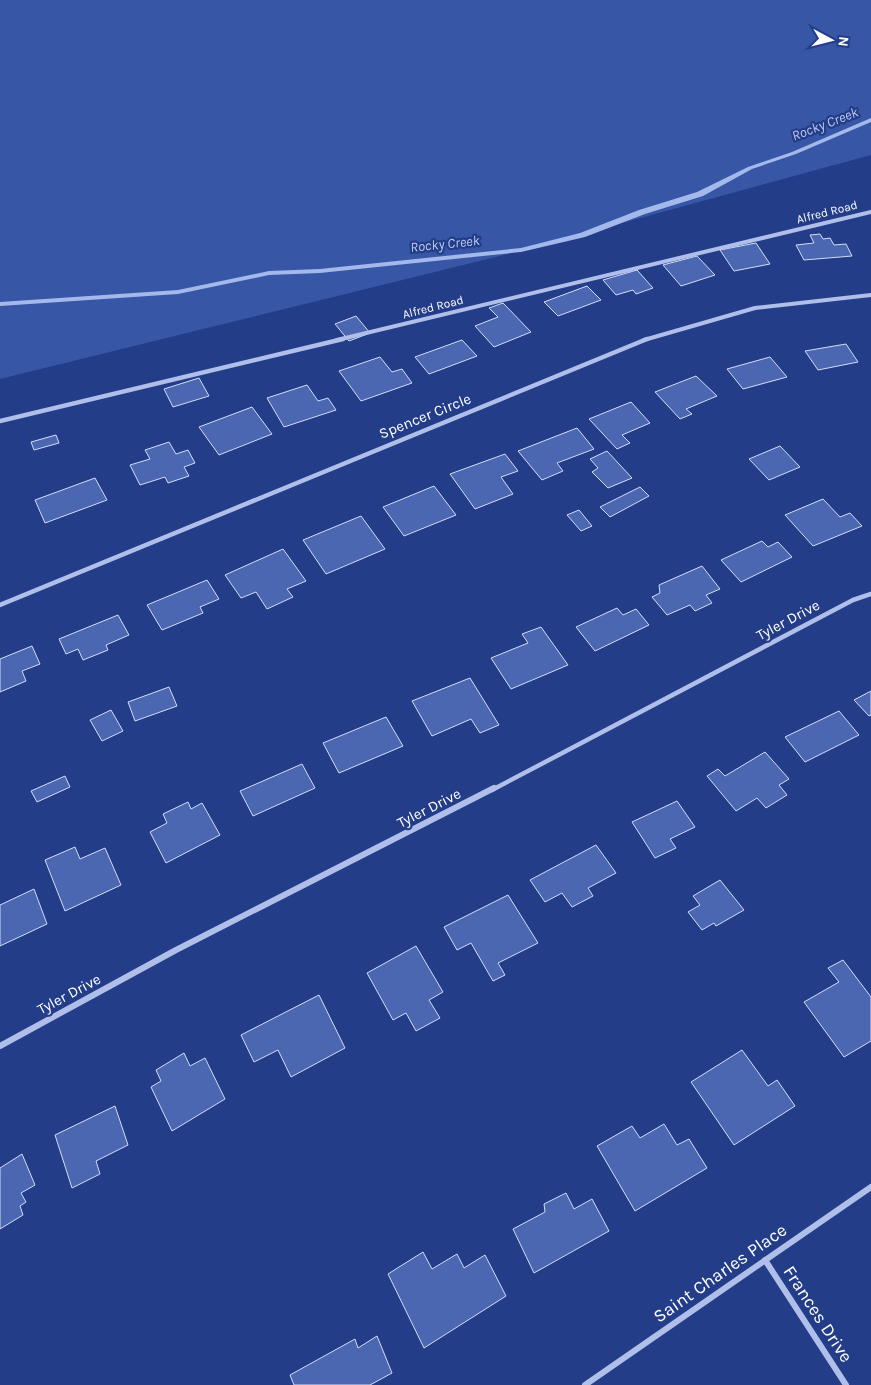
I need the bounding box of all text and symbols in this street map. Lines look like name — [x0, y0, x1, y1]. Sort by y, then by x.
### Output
north arrow — [806, 15, 856, 65]
text: N — [834, 36, 852, 48]
water label: Rocky Creek — [789, 103, 861, 144]
street label: Alfred Road — [795, 198, 859, 226]
water label: Rocky Creek — [409, 232, 481, 256]
street label: Alfred Road — [401, 293, 465, 321]
street label: Spencer Circle — [376, 389, 474, 443]
street label: Tyler Drive — [753, 596, 823, 644]
street label: Tyler Drive — [394, 784, 464, 832]
street label: Tyler Drive — [34, 970, 104, 1018]
street label: Saint Charles Place — [649, 1219, 791, 1327]
street label: Frances Drive — [779, 1261, 857, 1367]

